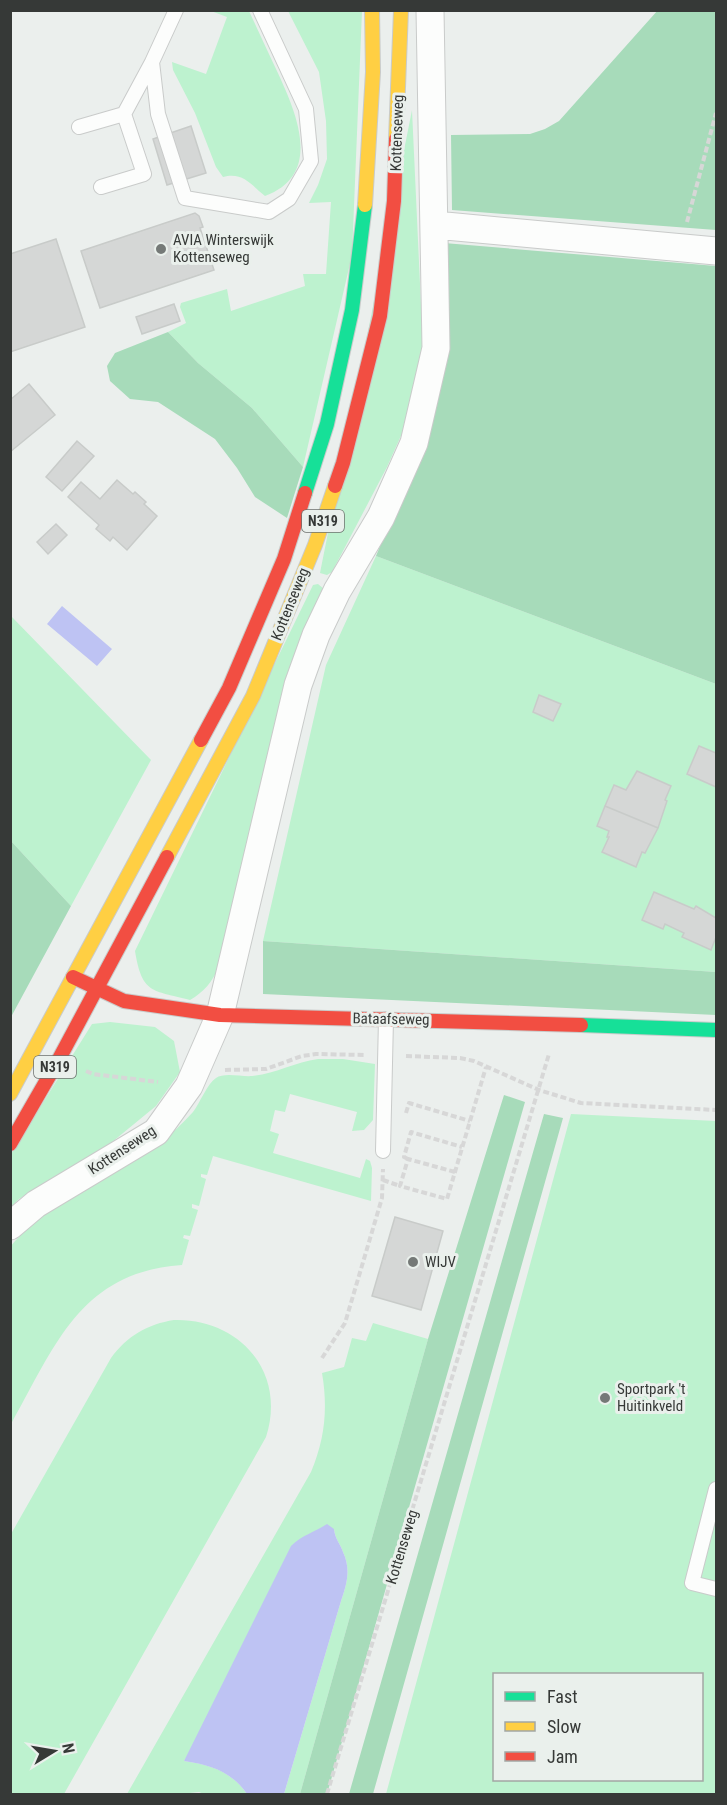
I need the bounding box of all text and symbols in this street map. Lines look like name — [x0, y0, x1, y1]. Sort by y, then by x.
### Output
street label: Kottenseweg — [387, 94, 407, 172]
place label: AVIA Winterswijk Kottenseweg — [173, 231, 274, 266]
marker: AVIA Winterswijk Kottenseweg — [154, 242, 168, 256]
road number: N319 — [302, 510, 344, 532]
street label: Kottenseweg — [267, 565, 313, 643]
street label: Bataafseweg — [352, 1009, 430, 1029]
road number: N319 — [34, 1056, 76, 1078]
street label: Kottenseweg — [85, 1122, 159, 1178]
place label: WIJV — [425, 1253, 456, 1271]
marker: WIJV — [406, 1255, 420, 1269]
place label: Sportpark 't Huitinkveld — [617, 1380, 686, 1415]
marker: Sportpark 't Huitinkveld — [598, 1391, 612, 1405]
street label: Kottenseweg — [382, 1508, 422, 1586]
legend — [493, 1673, 703, 1781]
text: Fast — [547, 1686, 578, 1707]
text: Slow — [547, 1716, 582, 1737]
north arrow — [24, 1721, 84, 1781]
text: N — [58, 1742, 78, 1755]
text: Jam — [547, 1746, 578, 1767]

